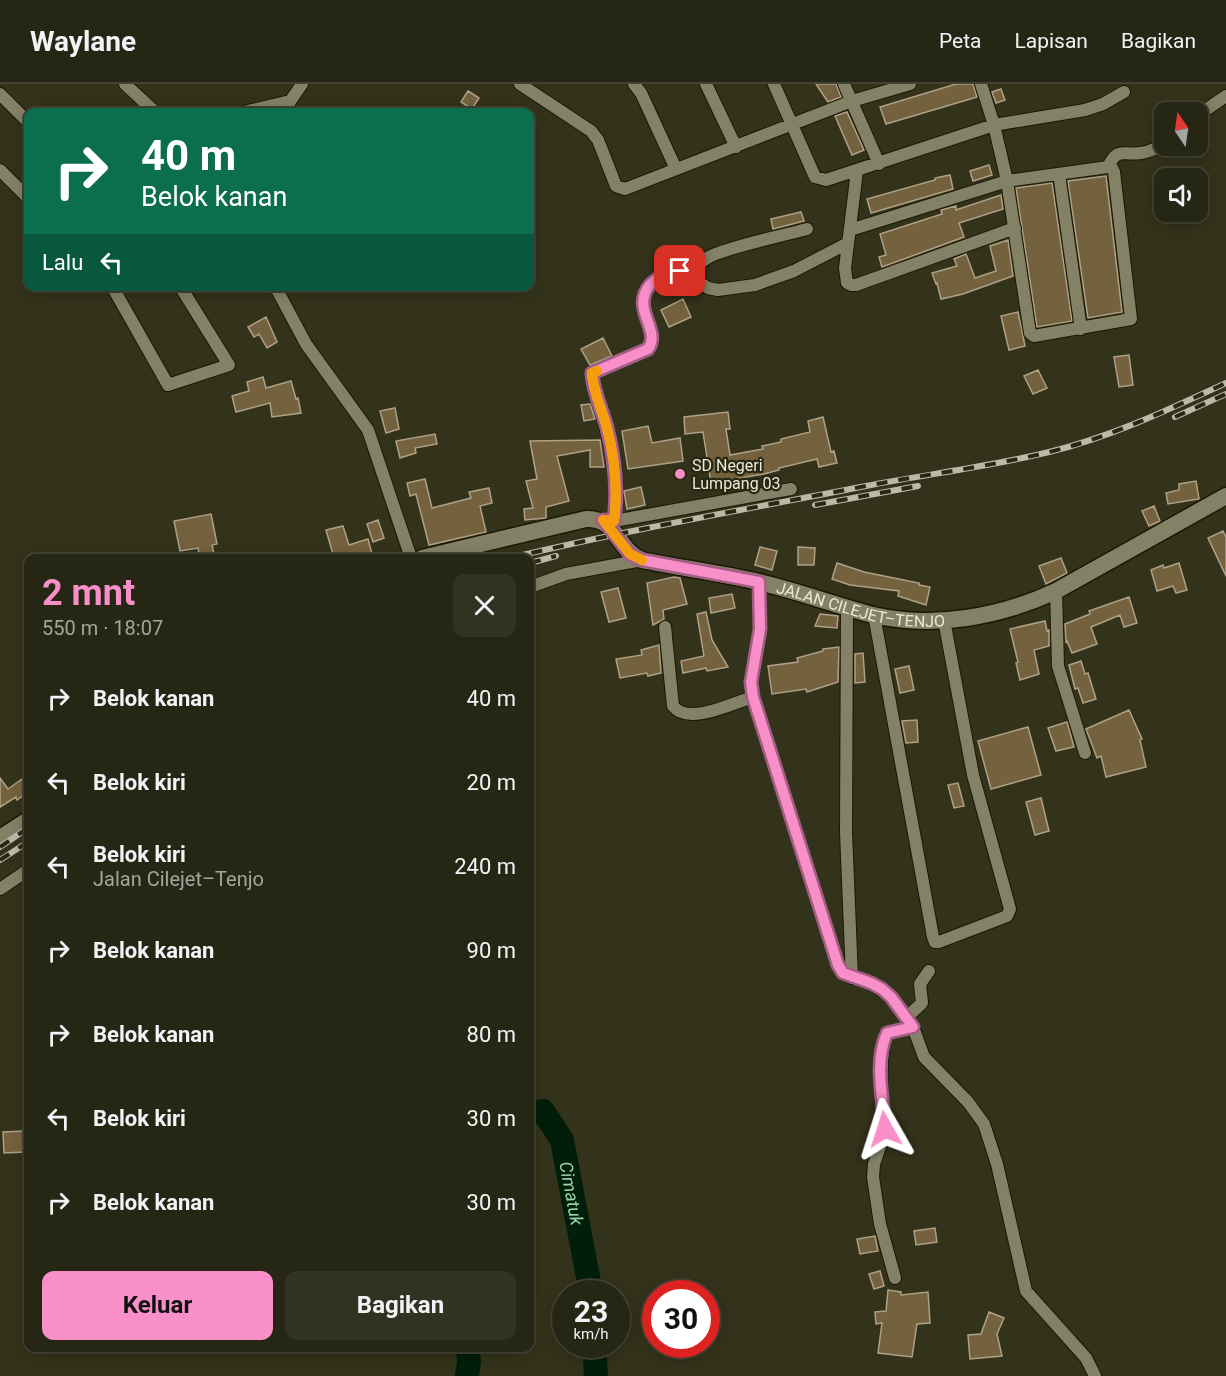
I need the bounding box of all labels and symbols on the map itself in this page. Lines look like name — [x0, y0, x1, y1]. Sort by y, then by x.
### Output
north arrow — [1154, 102, 1208, 156]
pin — [654, 245, 705, 296]
place label: SD Negeri Lumpang 03 — [692, 456, 781, 493]
marker: SD Negeri Lumpang 03 — [673, 467, 687, 481]
street label: JALAN CILEJET–TENJO — [775, 577, 946, 630]
position arrow — [853, 1097, 917, 1161]
water label: Cimatuk — [556, 1160, 589, 1228]
speed limit sign: 30 — [642, 1280, 720, 1358]

